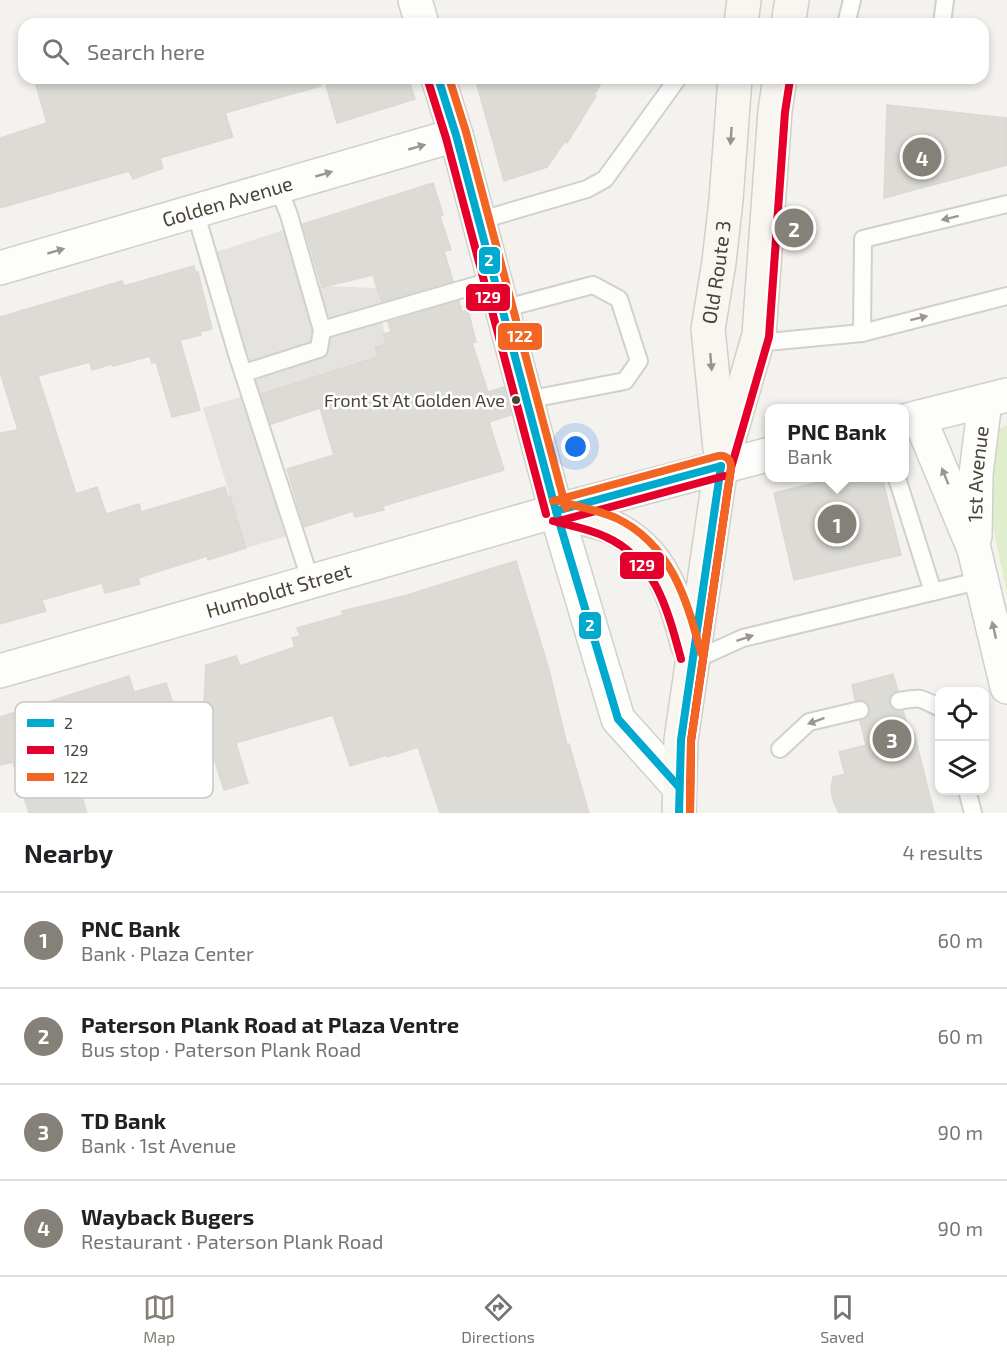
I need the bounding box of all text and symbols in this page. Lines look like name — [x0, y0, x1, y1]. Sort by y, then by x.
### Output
search box — [18, 18, 989, 84]
icon: search — [39, 35, 72, 68]
text: Search here — [87, 38, 205, 64]
one-way arrow — [726, 127, 736, 146]
pin: 4 — [902, 134, 942, 180]
one-way arrow — [408, 142, 426, 151]
one-way arrow — [315, 168, 333, 178]
street label: Golden Avenue — [159, 170, 295, 231]
pin: 2 — [774, 206, 814, 250]
one-way arrow — [941, 213, 959, 223]
street label: Old Route 3 — [696, 219, 735, 326]
one-way arrow — [47, 246, 65, 255]
line badge: 2 — [478, 246, 501, 275]
text: 2 — [484, 250, 494, 269]
line badge: 129 — [465, 283, 511, 312]
text: 129 — [475, 287, 501, 306]
one-way arrow — [910, 313, 928, 323]
line badge: 122 — [497, 322, 543, 351]
text: 122 — [507, 326, 533, 345]
one-way arrow — [706, 352, 716, 371]
place label: Front St At Golden Ave — [324, 389, 505, 411]
marker: Front St At Golden Ave — [510, 394, 522, 406]
popup — [765, 404, 909, 482]
text: PNC Bank — [787, 418, 887, 444]
street label: 1st Avenue — [962, 424, 993, 523]
your location — [561, 432, 590, 461]
text: Bank — [787, 444, 833, 468]
one-way arrow — [939, 467, 949, 485]
pin: 1 — [818, 502, 856, 546]
line badge: 129 — [619, 551, 665, 580]
text: 129 — [629, 555, 655, 574]
street label: Humboldt Street — [203, 557, 354, 622]
line badge: 2 — [578, 611, 602, 640]
text: 2 — [585, 615, 595, 634]
one-way arrow — [988, 620, 998, 639]
one-way arrow — [736, 633, 754, 642]
map controls — [935, 687, 989, 795]
button: locate — [935, 687, 989, 741]
legend — [15, 702, 213, 798]
text: 2 — [64, 713, 73, 732]
pin: 3 — [872, 716, 912, 762]
one-way arrow — [806, 717, 824, 727]
text: 129 — [64, 740, 89, 759]
button: layers — [935, 741, 989, 795]
text: 122 — [64, 767, 88, 786]
text: Nearby — [24, 837, 113, 868]
text: 4 results — [903, 840, 983, 864]
text: PNC Bank — [81, 915, 180, 941]
text: 1 — [39, 928, 48, 952]
text: 60 m — [938, 928, 983, 952]
text: Bank · Plaza Center — [81, 941, 254, 965]
text: Paterson Plank Road at Plaza Ventre — [81, 1011, 459, 1037]
text: 2 — [38, 1024, 49, 1048]
text: 60 m — [938, 1024, 983, 1048]
text: Bus stop · Paterson Plank Road — [81, 1037, 361, 1061]
text: TD Bank — [81, 1107, 166, 1133]
text: 3 — [38, 1120, 49, 1144]
text: 90 m — [938, 1120, 983, 1144]
text: Bank · 1st Avenue — [81, 1133, 236, 1157]
text: Wayback Bugers — [81, 1203, 254, 1229]
text: 4 — [37, 1216, 50, 1240]
text: 90 m — [938, 1216, 983, 1240]
text: Restaurant · Paterson Plank Road — [81, 1229, 384, 1253]
tab: Map — [143, 1291, 176, 1346]
tab: Directions — [461, 1291, 535, 1346]
tab: Saved — [820, 1291, 864, 1346]

